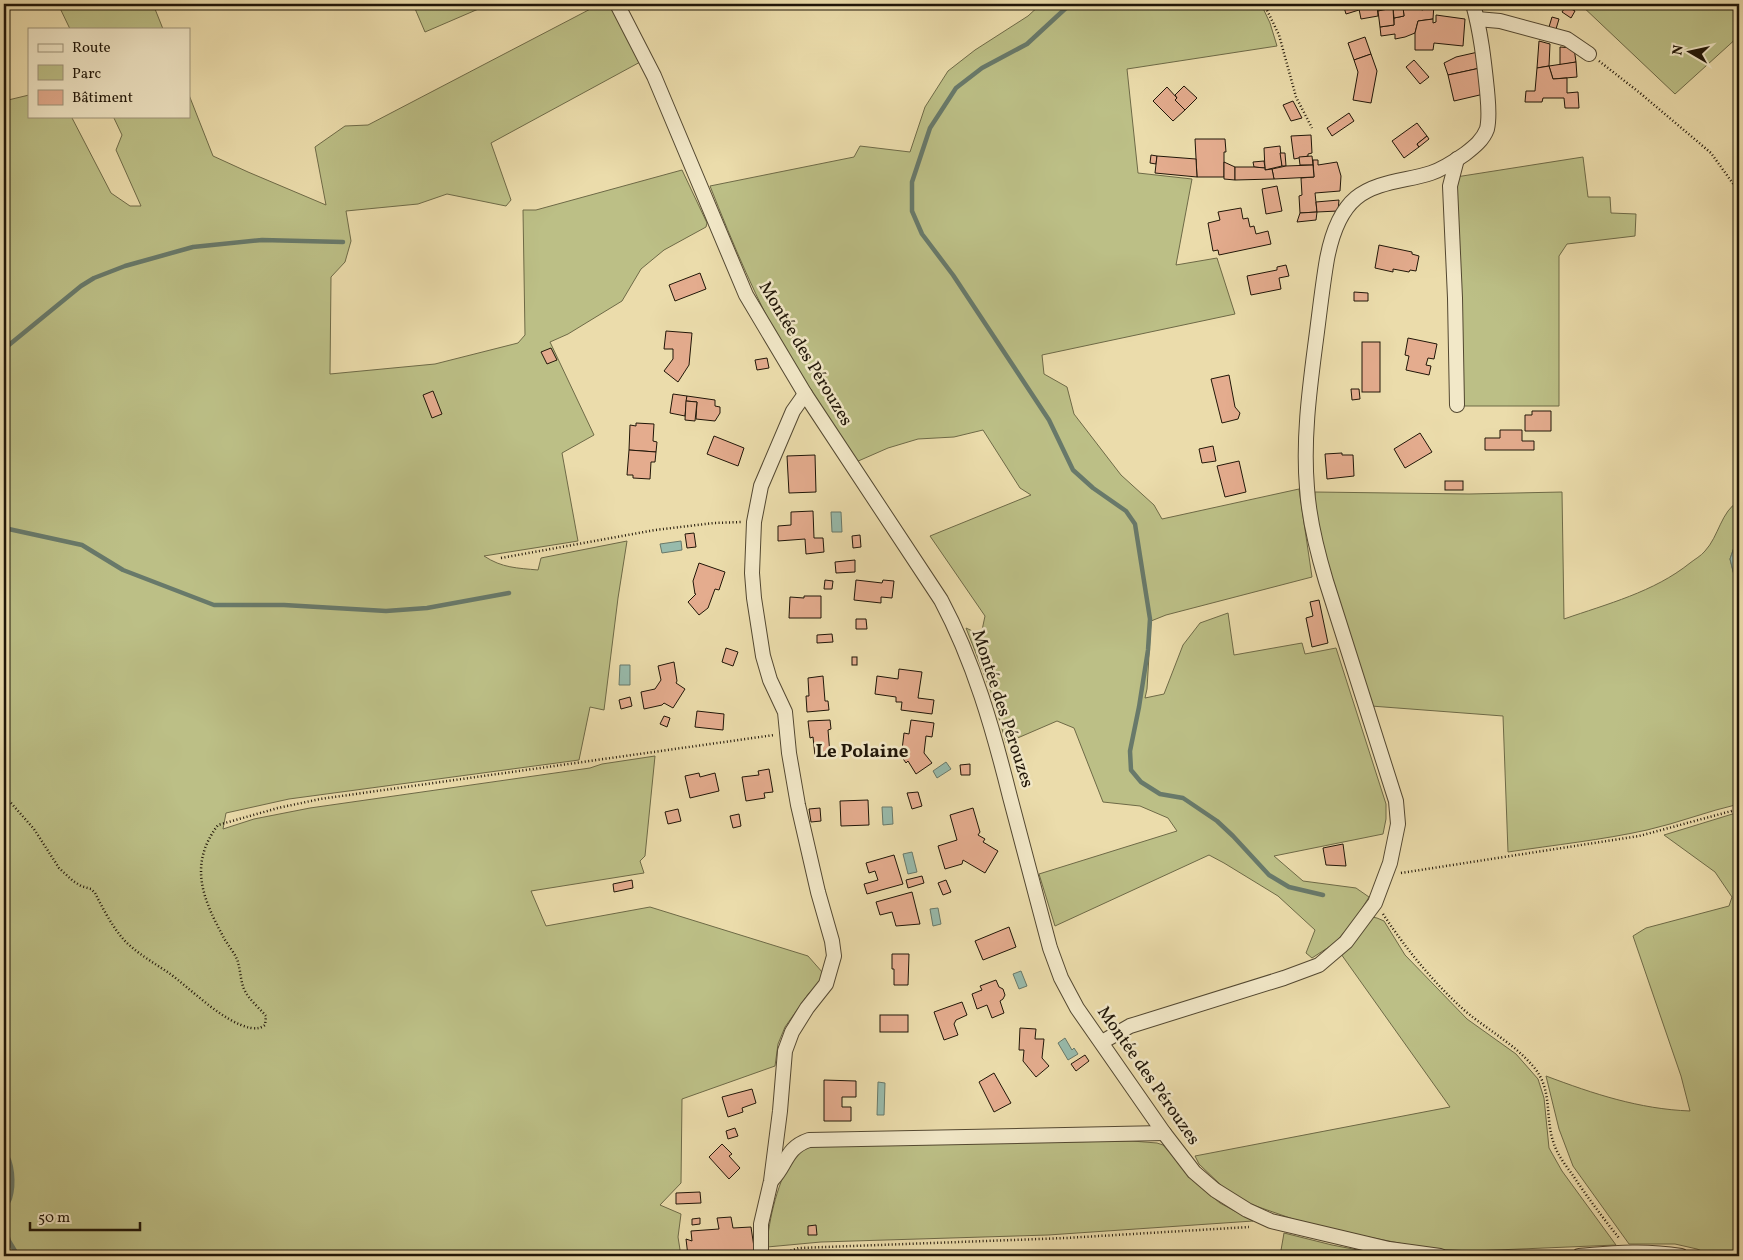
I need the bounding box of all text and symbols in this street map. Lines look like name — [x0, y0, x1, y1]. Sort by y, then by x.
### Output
legend — [28, 28, 190, 118]
north arrow — [1666, 28, 1716, 78]
text: Route — [72, 38, 111, 59]
text: N — [1668, 44, 1689, 57]
text: Parc — [72, 64, 101, 85]
text: Bâtiment — [72, 88, 133, 109]
street label: Montée des Pérouzes — [752, 277, 858, 431]
street label: Montée des Pérouzes — [965, 627, 1039, 791]
district label: Le Polaine — [816, 739, 909, 765]
street label: Montée des Pérouzes — [1091, 1001, 1205, 1151]
scale bar — [30, 1200, 140, 1232]
text: 50 m — [38, 1208, 70, 1229]

